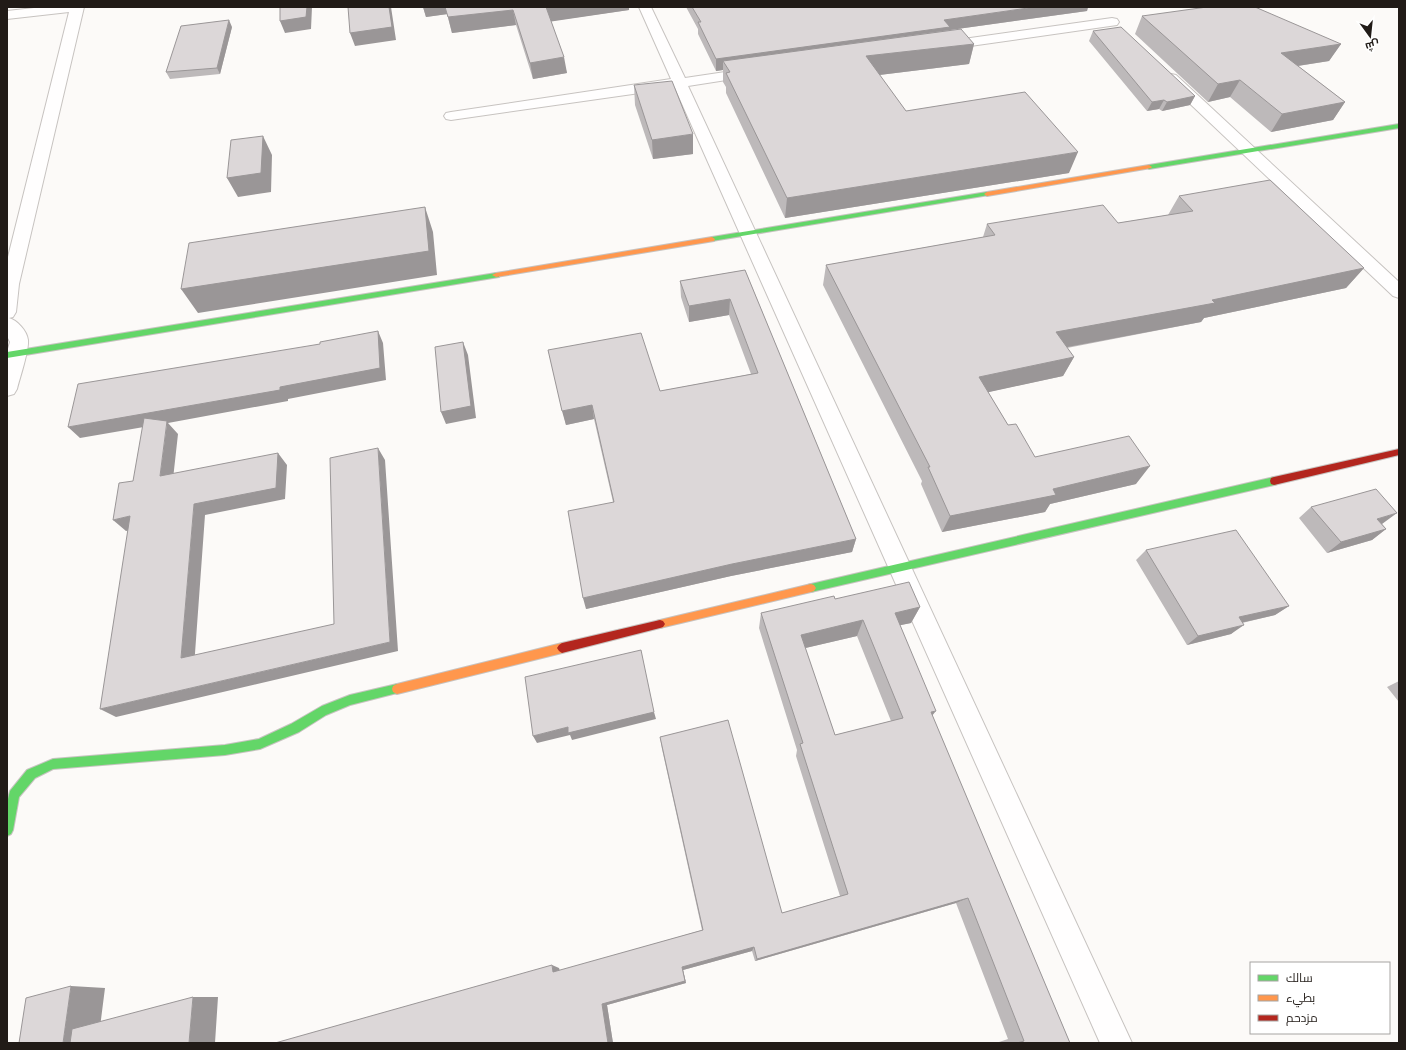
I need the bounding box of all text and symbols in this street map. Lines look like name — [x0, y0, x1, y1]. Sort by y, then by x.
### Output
north arrow — [1350, 16, 1390, 56]
text: ش — [1364, 37, 1381, 54]
legend — [1250, 962, 1390, 1034]
text: سالك — [1286, 970, 1313, 985]
text: بطيء — [1286, 990, 1315, 1008]
text: مزدحم — [1286, 1010, 1318, 1026]

